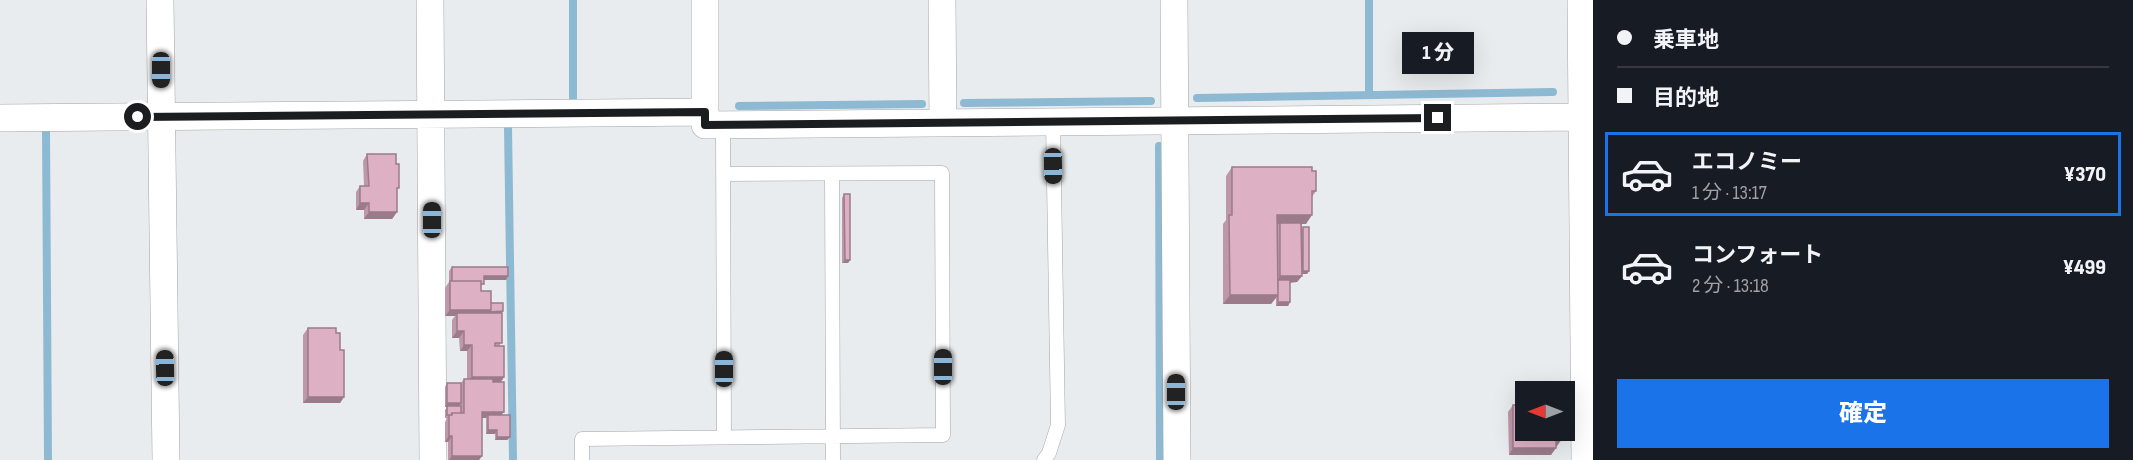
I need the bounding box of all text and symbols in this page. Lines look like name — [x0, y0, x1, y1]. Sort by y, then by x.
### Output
text: 乗車地 — [1653, 27, 1719, 54]
callout: 1 分 — [1402, 31, 1474, 73]
text: 1 分 — [1422, 41, 1454, 65]
car — [152, 52, 170, 88]
text: 目的地 — [1653, 85, 1719, 112]
route start — [124, 103, 151, 130]
route end — [1424, 104, 1451, 131]
icon: car — [1620, 147, 1674, 201]
car — [1044, 148, 1062, 184]
text: エコノミー — [1692, 149, 1802, 176]
text: ¥370 — [2064, 161, 2106, 188]
text: 1 分 · 13:17 — [1692, 181, 1767, 205]
car — [423, 202, 441, 238]
icon: car — [1620, 240, 1674, 294]
text: コンフォート — [1692, 242, 1823, 269]
text: ¥499 — [2063, 254, 2106, 281]
text: 2 分 · 13:18 — [1692, 274, 1769, 298]
car — [934, 349, 952, 385]
car — [156, 350, 174, 386]
car — [715, 351, 733, 387]
car — [1167, 374, 1185, 410]
button: 確定 — [1617, 379, 2109, 448]
north arrow — [1515, 381, 1575, 441]
map controls — [1515, 381, 1575, 441]

